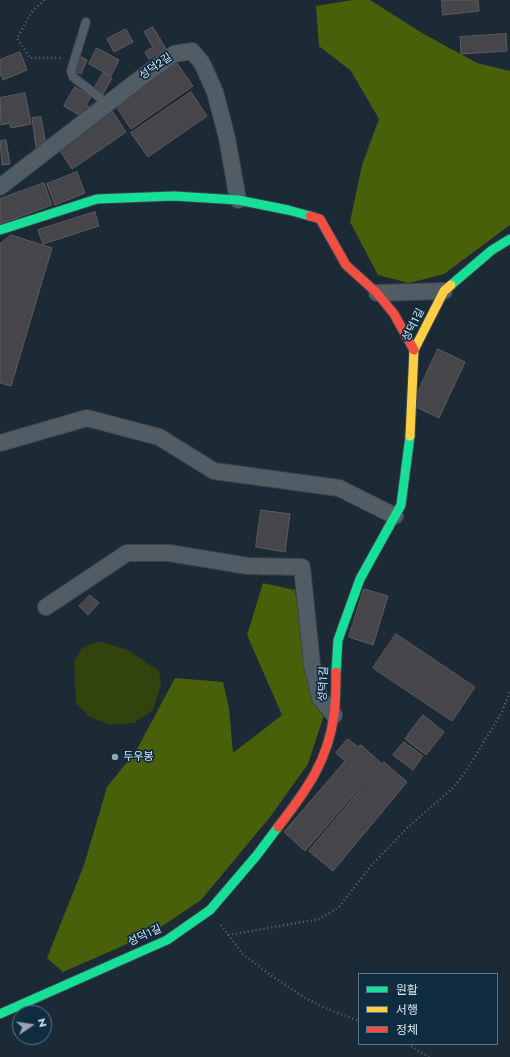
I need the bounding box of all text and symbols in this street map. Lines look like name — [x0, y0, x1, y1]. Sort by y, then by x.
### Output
street label: 성덕2길 — [137, 51, 175, 83]
street label: 성덕1길 — [400, 306, 428, 344]
street label: 성덕1길 — [316, 666, 332, 702]
place label: 두우봉 — [123, 750, 153, 764]
marker: 두우봉 — [110, 752, 120, 762]
street label: 성덕1길 — [126, 923, 164, 949]
legend — [358, 973, 498, 1045]
text: 원활 — [396, 981, 418, 999]
text: 서행 — [396, 1001, 418, 1019]
north arrow — [12, 1005, 52, 1045]
text: N — [34, 1016, 51, 1029]
text: 정체 — [396, 1021, 418, 1039]

